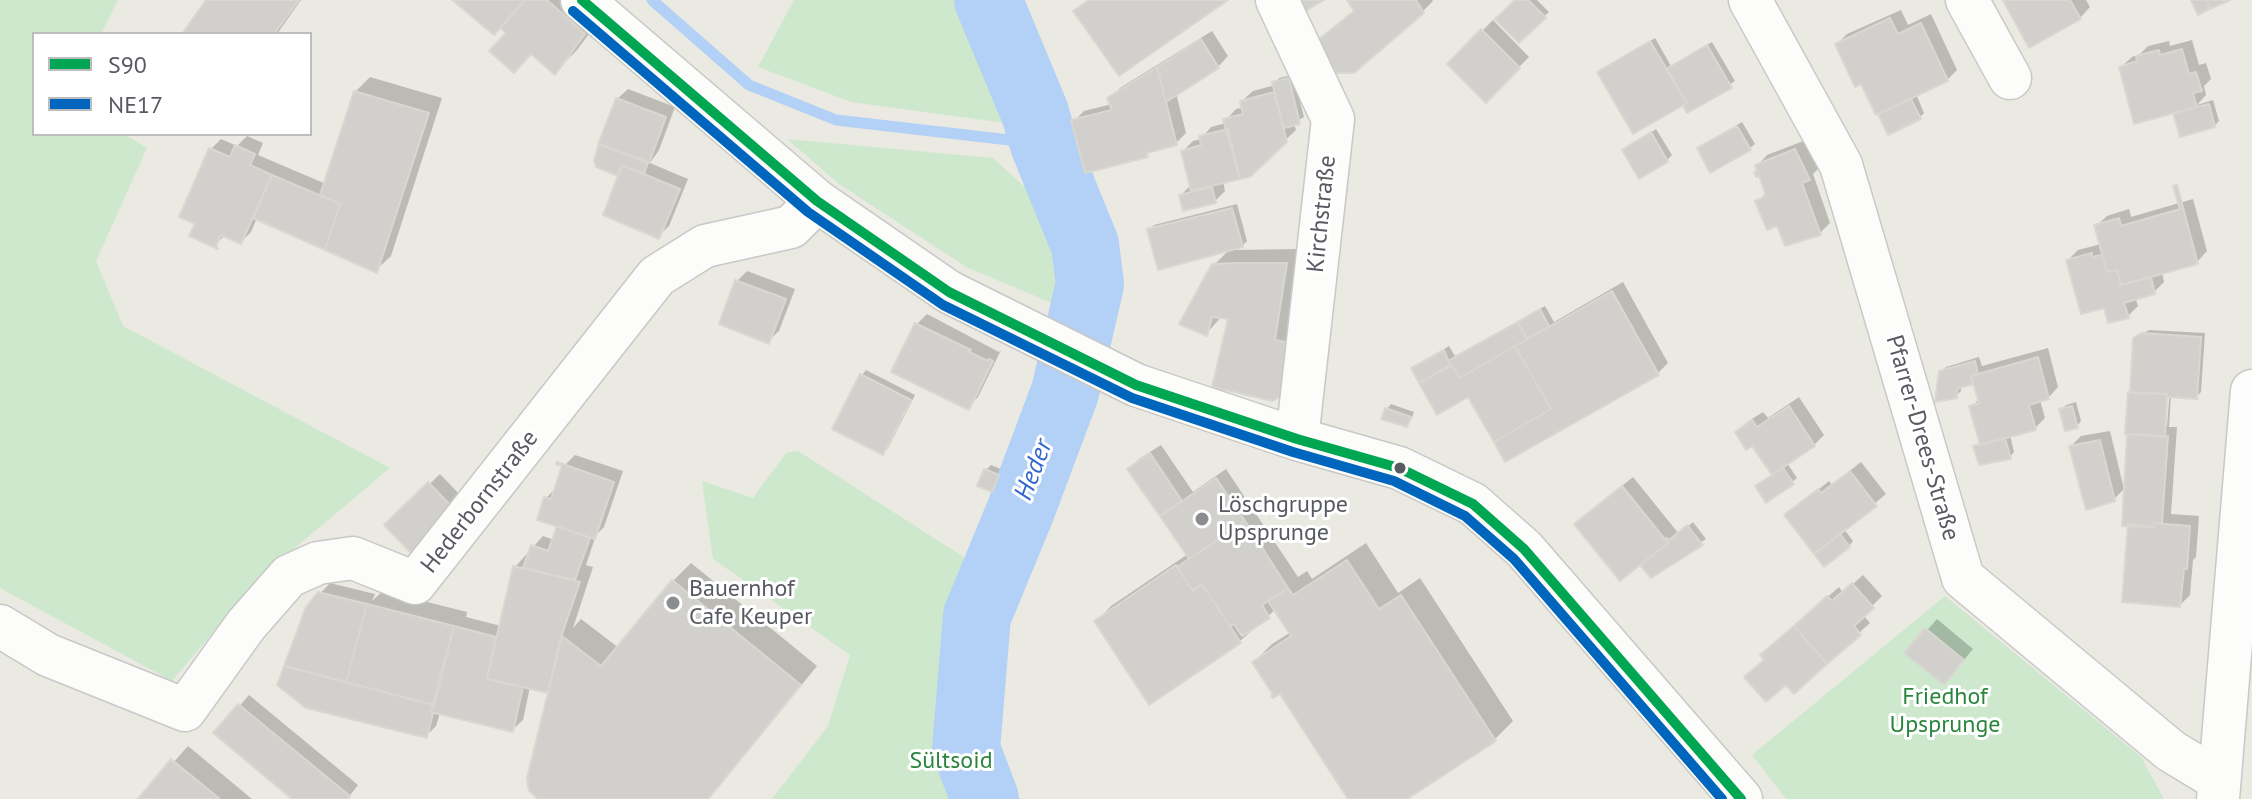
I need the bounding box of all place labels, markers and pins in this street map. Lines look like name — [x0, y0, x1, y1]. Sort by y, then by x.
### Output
unlabelled marker — [1392, 460, 1408, 476]
place label: Löschgruppe Upsprunge — [1218, 491, 1348, 547]
marker: Löschgruppe Upsprunge — [1193, 510, 1211, 528]
place label: Bauernhof Cafe Keuper — [689, 575, 812, 631]
marker: Bauernhof Cafe Keuper — [664, 594, 682, 612]

